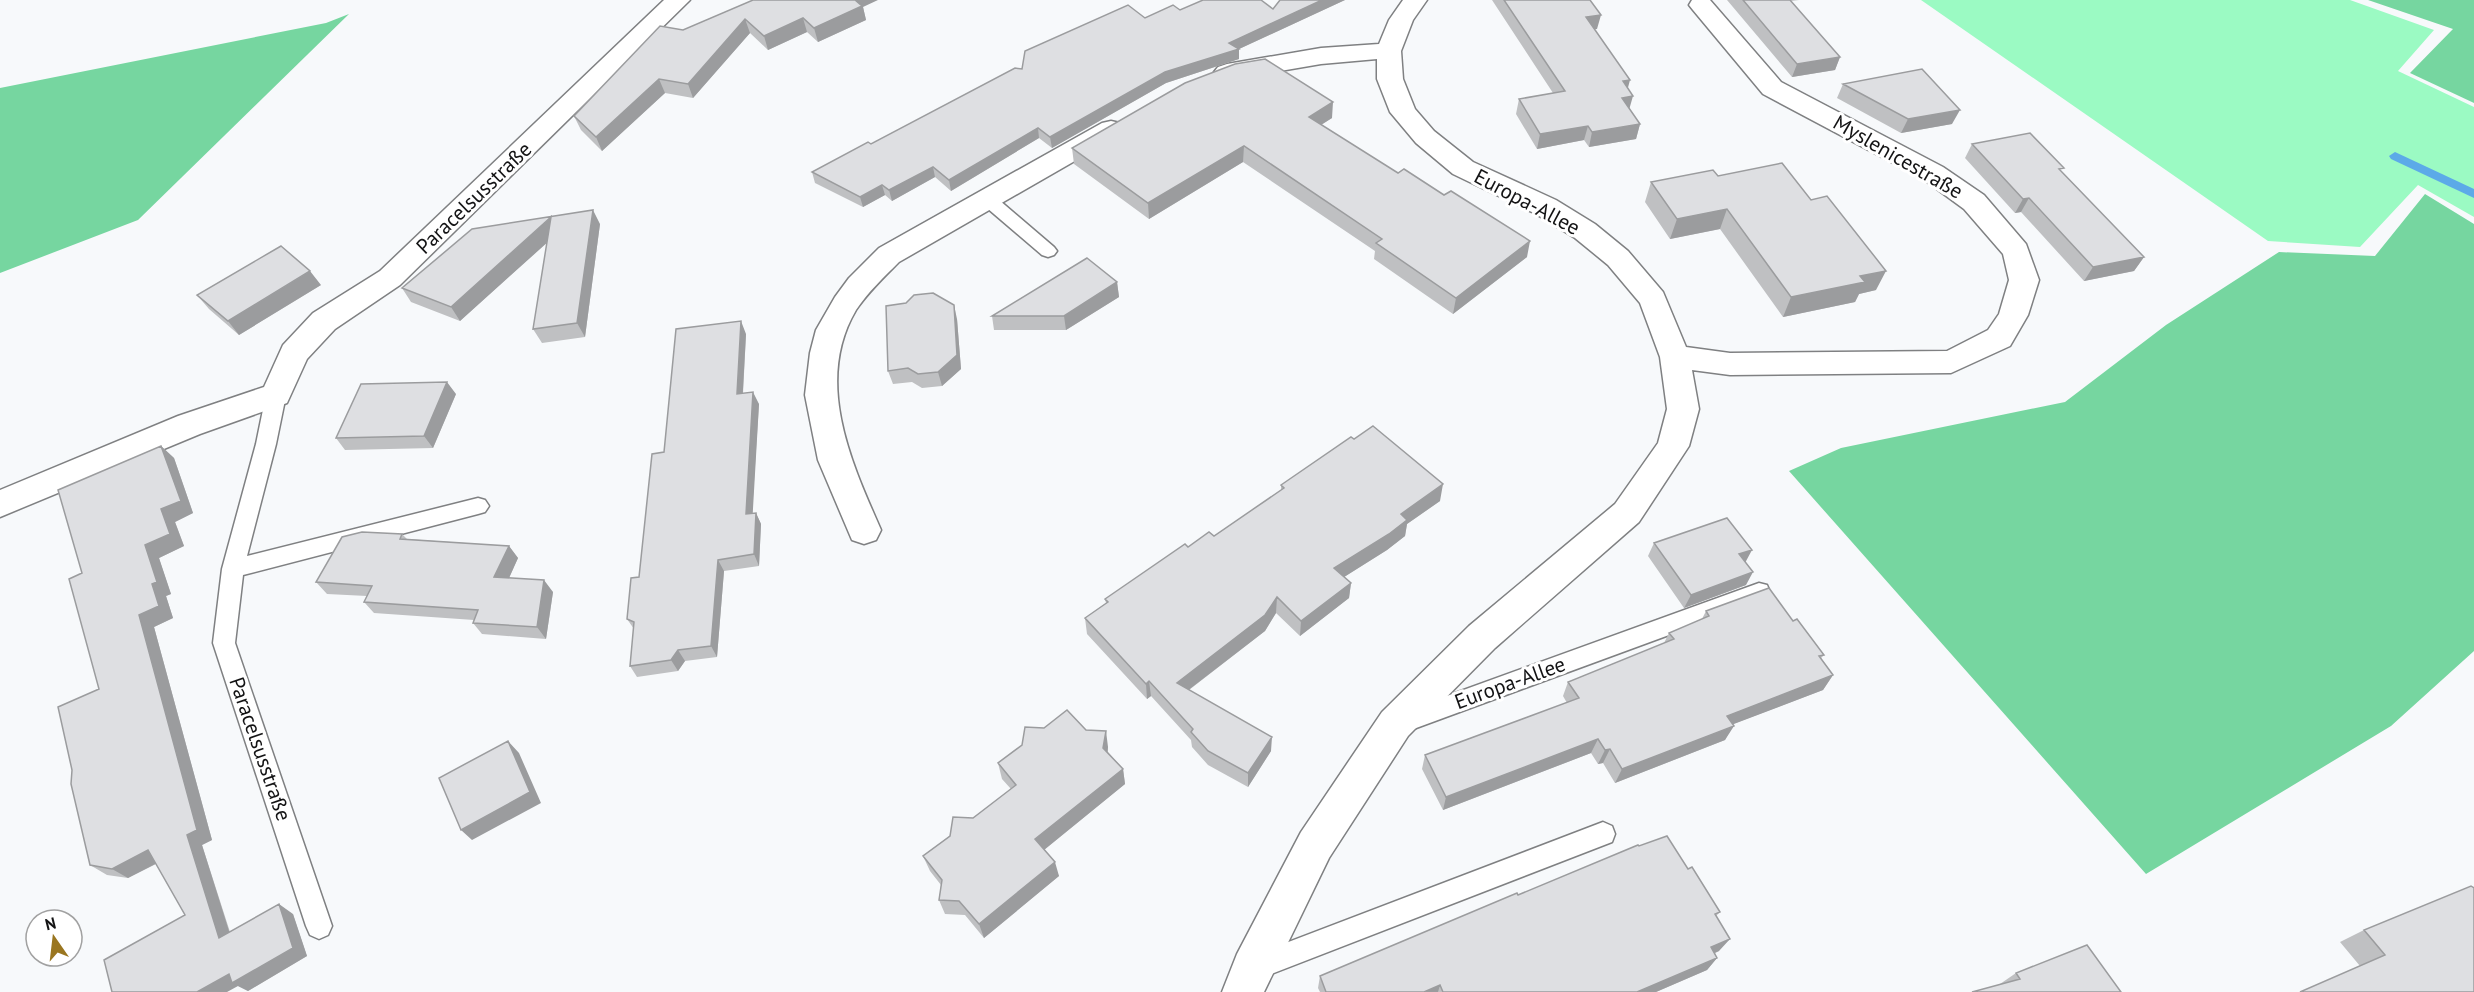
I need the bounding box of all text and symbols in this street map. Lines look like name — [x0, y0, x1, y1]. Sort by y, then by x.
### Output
street label: Myslenicestraße — [1829, 109, 1968, 205]
street label: Paracelsusstraße — [410, 136, 537, 260]
street label: Europa-Allee — [1470, 162, 1585, 241]
street label: Europa-Allee — [1451, 650, 1569, 715]
street label: Paracelsusstraße — [223, 673, 298, 824]
north arrow — [24, 908, 84, 968]
text: N — [43, 912, 58, 934]

